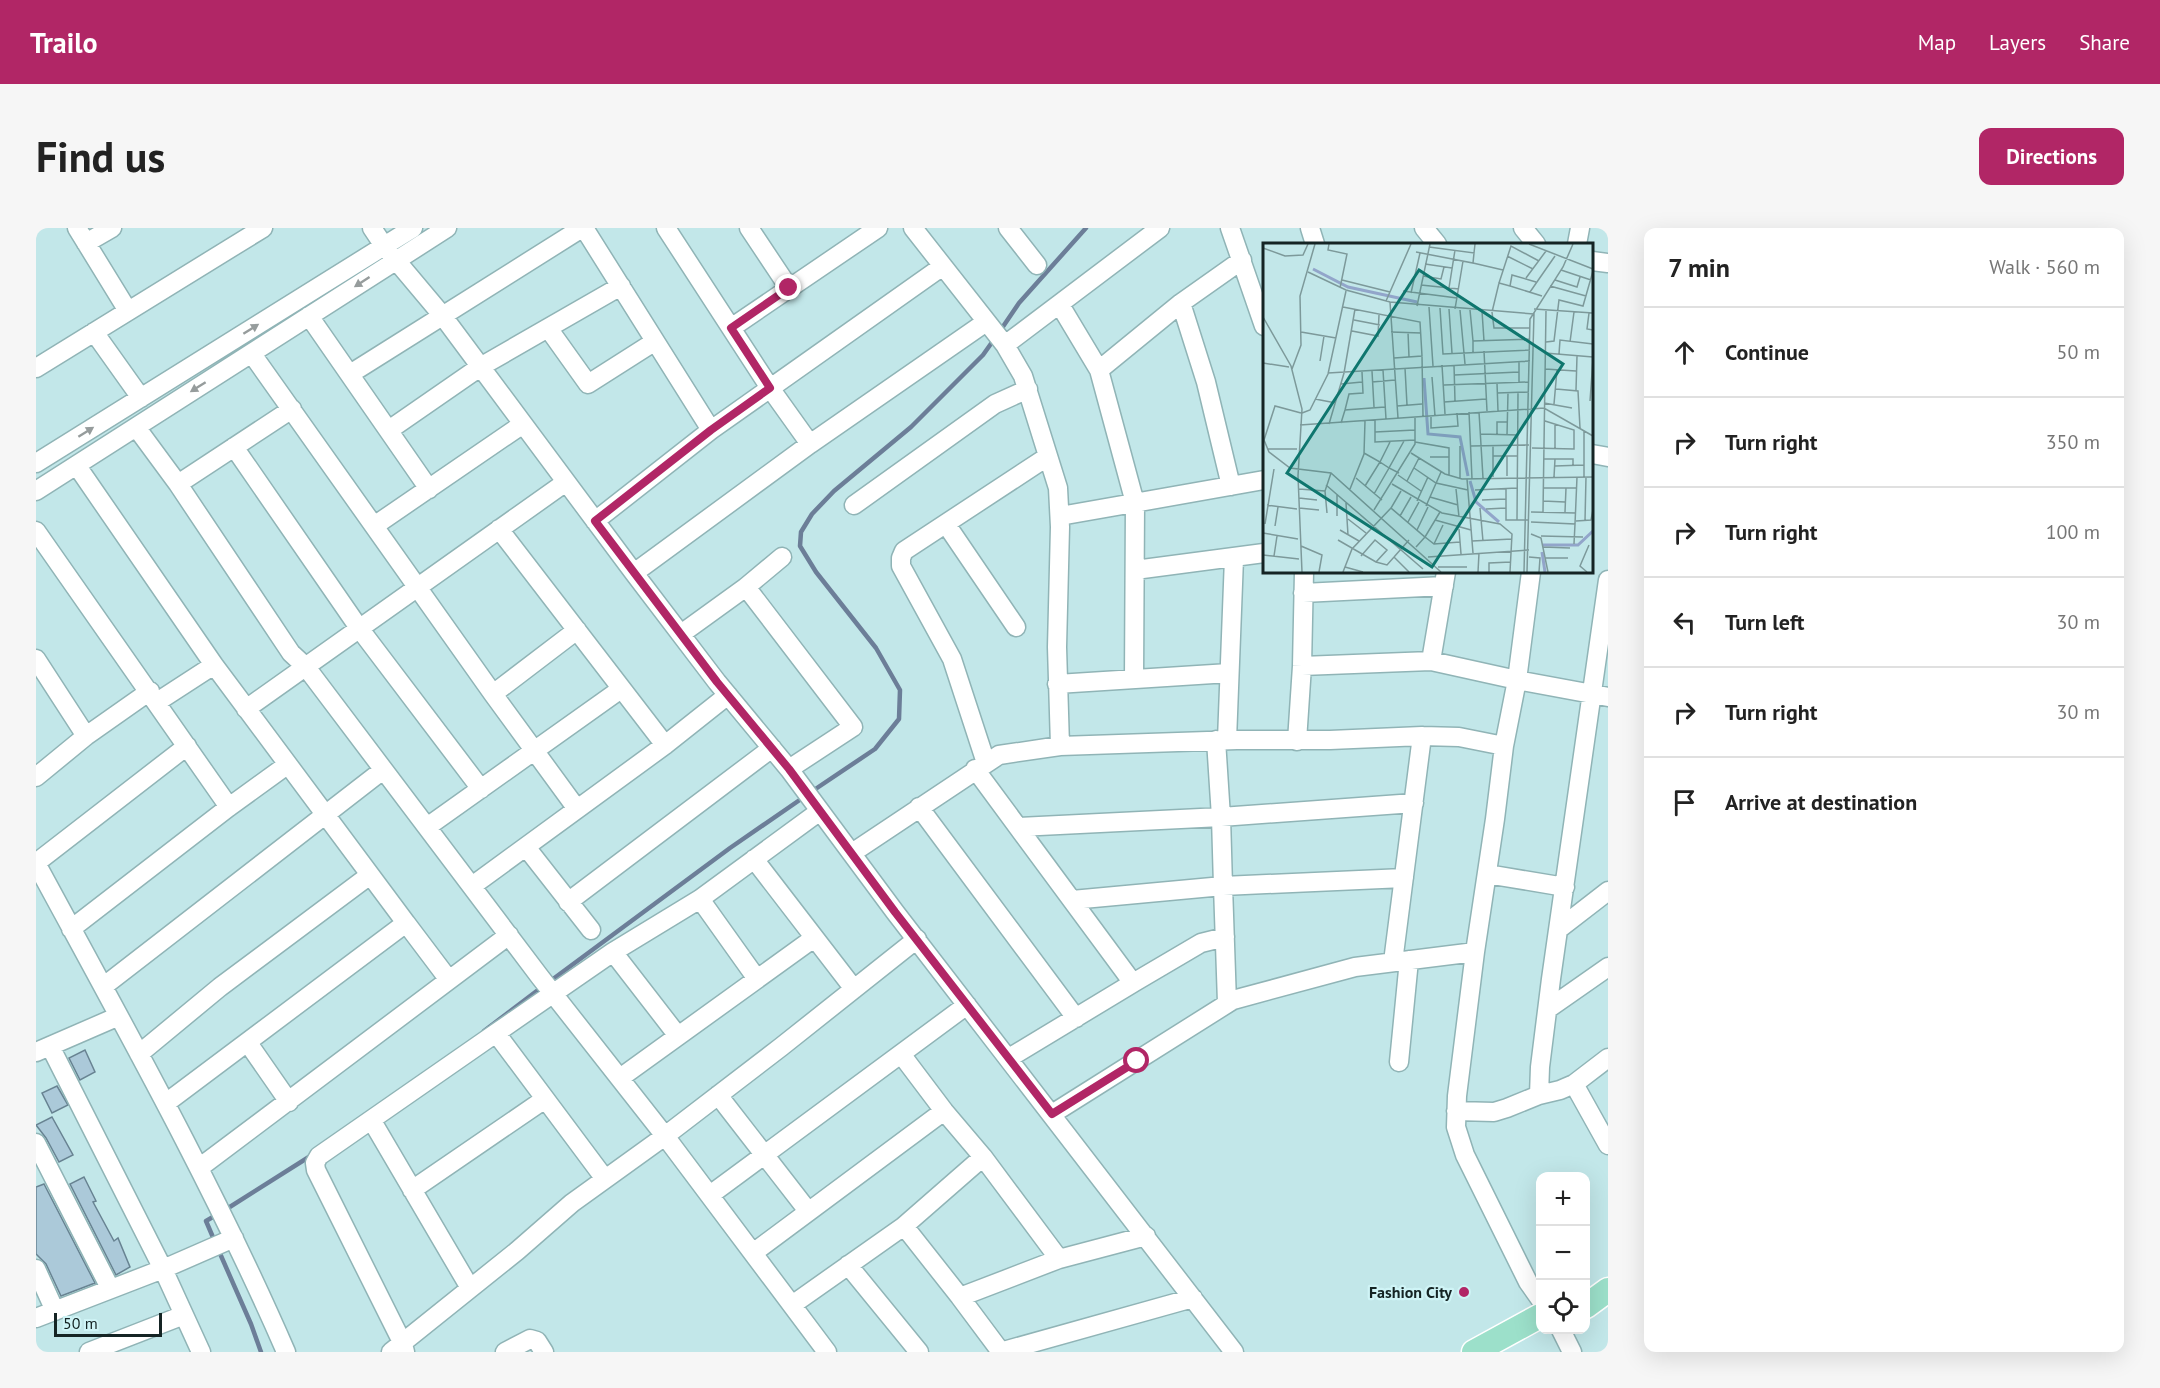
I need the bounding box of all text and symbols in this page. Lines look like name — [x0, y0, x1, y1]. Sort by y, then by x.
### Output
text: Trailo — [30, 24, 97, 61]
text: Map — [1918, 29, 1956, 56]
text: Layers — [1989, 29, 2046, 56]
text: Share — [2079, 29, 2130, 56]
button: Directions — [1979, 128, 2124, 185]
text: Find us — [36, 129, 165, 184]
inset map — [1263, 243, 1593, 573]
text: 7 min — [1668, 251, 1730, 284]
text: Walk · 560 m — [1989, 254, 2100, 280]
route end — [775, 274, 801, 300]
one-way arrow — [354, 276, 370, 287]
one-way arrow — [243, 324, 259, 335]
icon: ahead — [1668, 336, 1701, 369]
text: Continue — [1725, 338, 1809, 366]
text: 50 m — [2057, 339, 2100, 365]
one-way arrow — [190, 381, 206, 392]
icon: right — [1668, 426, 1701, 459]
one-way arrow — [77, 427, 94, 438]
text: Turn right — [1725, 428, 1817, 456]
text: 350 m — [2046, 429, 2100, 455]
icon: right — [1668, 516, 1701, 549]
text: Turn right — [1725, 518, 1817, 546]
text: 100 m — [2046, 519, 2100, 545]
icon: left — [1668, 606, 1701, 639]
text: Turn left — [1725, 608, 1805, 636]
text: 30 m — [2057, 609, 2100, 635]
icon: right — [1668, 696, 1701, 729]
text: Turn right — [1725, 698, 1817, 726]
text: 30 m — [2057, 699, 2100, 725]
icon: arrive — [1668, 786, 1701, 819]
text: Arrive at destination — [1725, 788, 1917, 816]
route start — [1123, 1047, 1149, 1073]
map controls — [1536, 1172, 1590, 1334]
button: + — [1536, 1172, 1590, 1226]
button: − — [1536, 1226, 1590, 1280]
button: locate — [1536, 1280, 1590, 1334]
place label: Fashion City — [1369, 1282, 1452, 1302]
marker: Fashion City — [1457, 1285, 1471, 1299]
scale bar — [54, 1310, 162, 1338]
text: 50 m — [63, 1313, 98, 1333]

